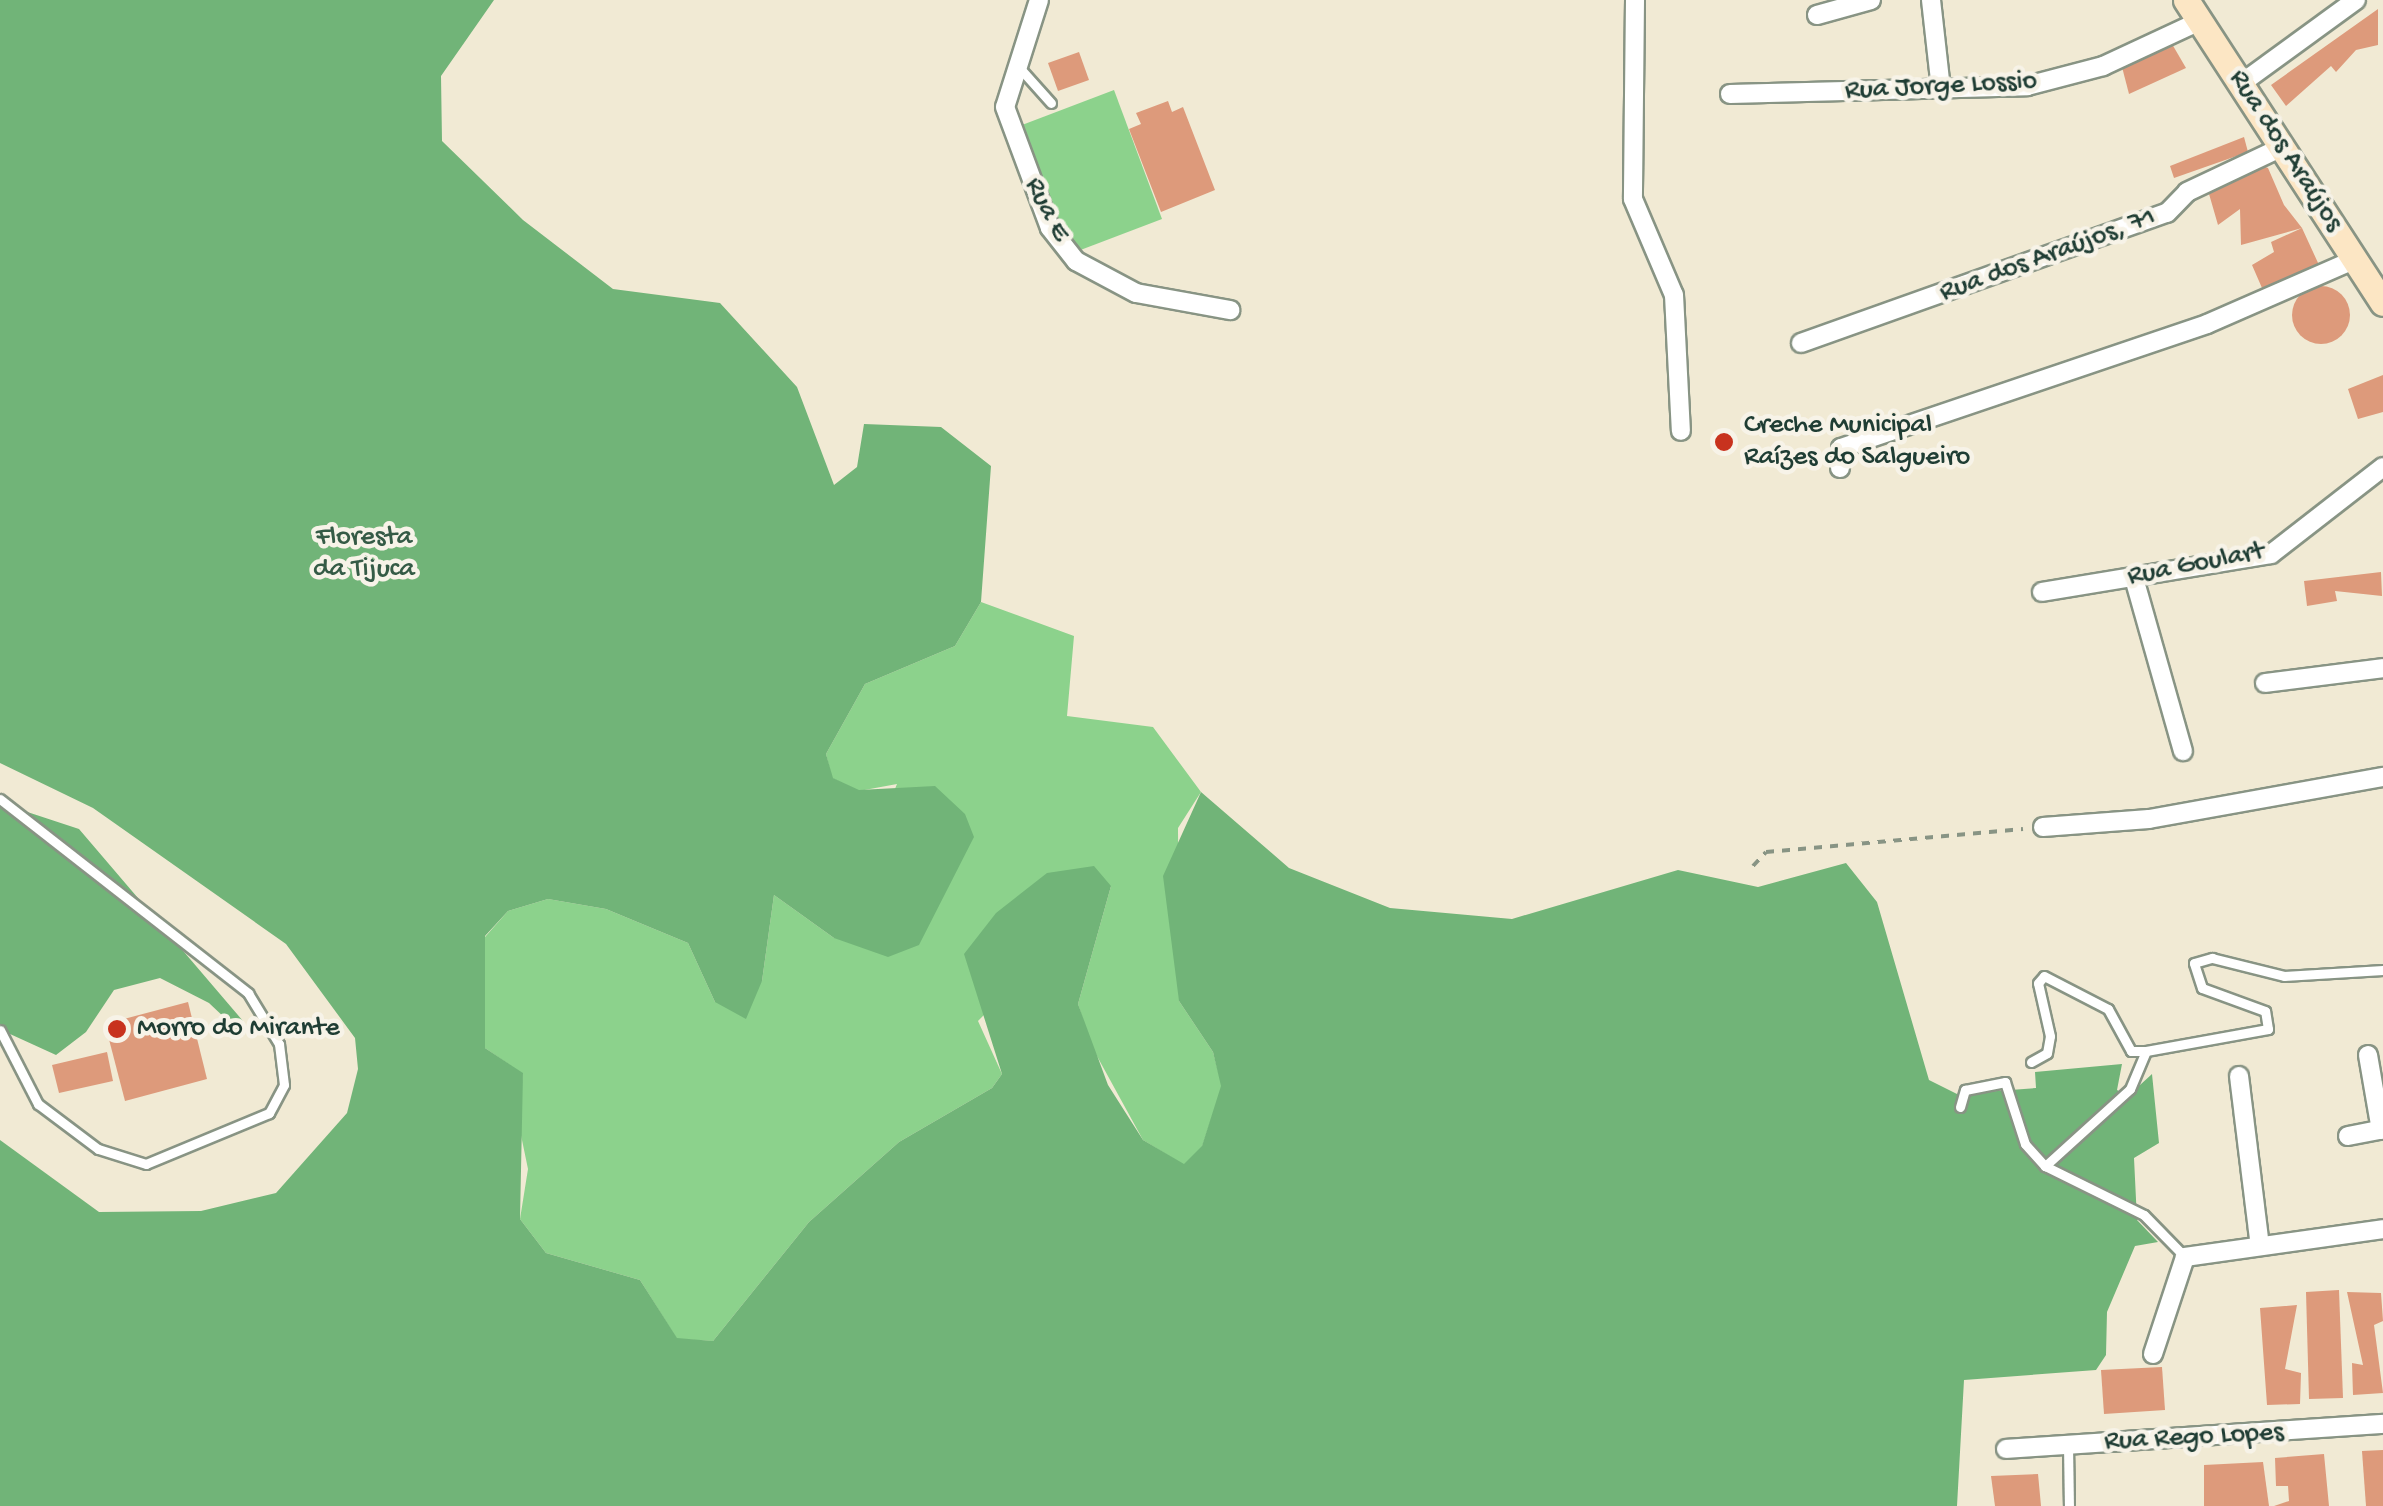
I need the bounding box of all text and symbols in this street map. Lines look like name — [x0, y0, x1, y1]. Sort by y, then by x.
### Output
street label: Rua dos Araújos — [2220, 64, 2350, 238]
street label: Rua Jorge Lossio — [1844, 65, 2038, 109]
street label: Rua E — [1016, 172, 1076, 248]
street label: Rua dos Araújos, 71 — [1935, 201, 2161, 311]
place label: Creche Municipal Raízes do Salgueiro — [1744, 409, 1970, 475]
marker: Creche Municipal Raízes do Salgueiro — [1713, 431, 1735, 453]
park label: Floresta da Tijuca — [313, 521, 415, 587]
street label: Rua Goulart — [2125, 535, 2267, 595]
place label: Morro do Mirante — [137, 1012, 340, 1046]
marker: Morro do Mirante — [106, 1018, 128, 1040]
street label: Rua Rego Lopes — [2103, 1417, 2285, 1459]

